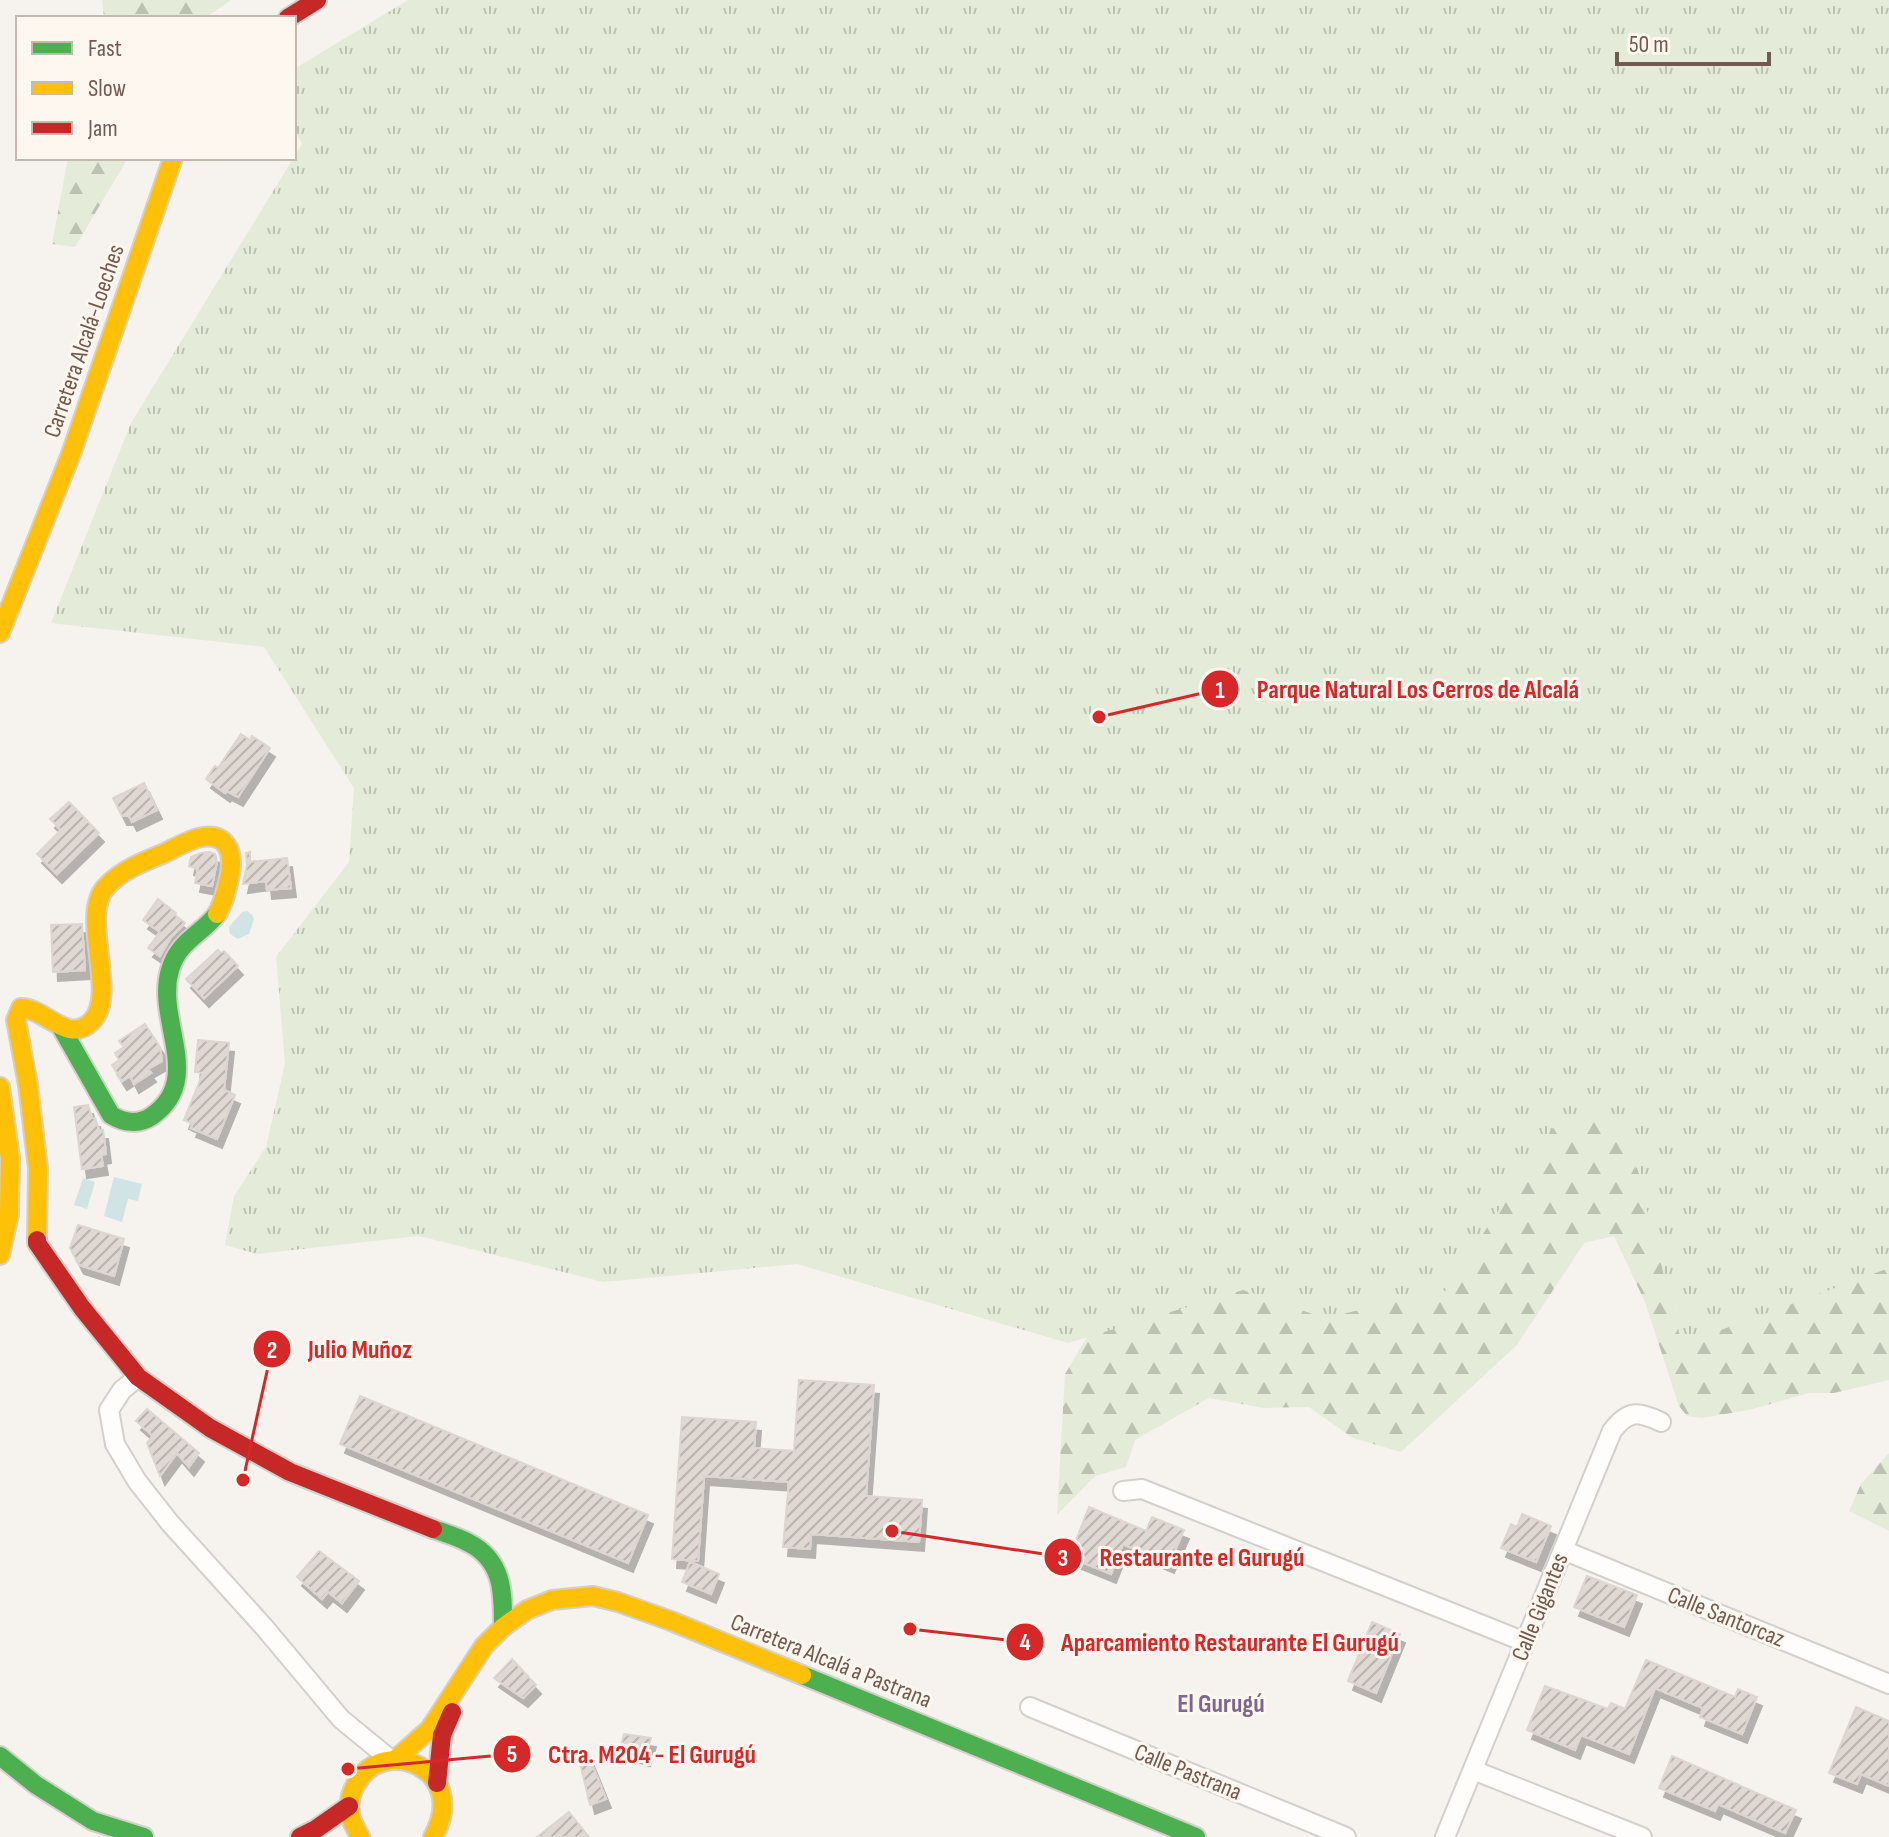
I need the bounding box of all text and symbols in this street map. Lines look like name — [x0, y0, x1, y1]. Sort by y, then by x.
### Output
legend — [16, 16, 296, 160]
scale bar — [1617, 16, 1769, 66]
text: 50 m — [1629, 30, 1669, 59]
text: Fast — [88, 34, 122, 63]
text: Slow — [88, 74, 126, 103]
text: Jam — [87, 114, 118, 143]
street label: Carretera Alcalá-Loeches — [37, 241, 131, 441]
callout: Parque Natural Los Cerros de Alcalá — [1200, 664, 1595, 714]
text: Parque Natural Los Cerros de Alcalá — [1257, 675, 1579, 706]
text: 1 — [1215, 676, 1225, 705]
callout: Julio Muñoz — [252, 1324, 428, 1374]
text: Julio Muñoz — [307, 1335, 412, 1366]
text: 2 — [267, 1336, 277, 1365]
callout: Restaurante el Gurugú — [1043, 1532, 1320, 1582]
text: Restaurante el Gurugú — [1100, 1543, 1304, 1574]
text: 3 — [1058, 1544, 1068, 1573]
street label: Calle Gigantes — [1505, 1549, 1575, 1665]
street label: Calle Santorcaz — [1663, 1580, 1789, 1654]
street label: Carretera Alcalá a Pastrana — [726, 1607, 936, 1715]
callout: Aparcamiento Restaurante El Gurugú — [1005, 1617, 1415, 1667]
text: 4 — [1019, 1628, 1031, 1657]
text: Aparcamiento Restaurante El Gurugú — [1060, 1628, 1399, 1659]
district label: El Gurugú — [1177, 1689, 1265, 1720]
callout: Ctra. M204 - El Gurugú — [492, 1729, 772, 1779]
street label: Calle Pastrana — [1130, 1737, 1246, 1807]
text: 5 — [507, 1740, 517, 1769]
text: Ctra. M204 - El Gurugú — [548, 1740, 756, 1771]

